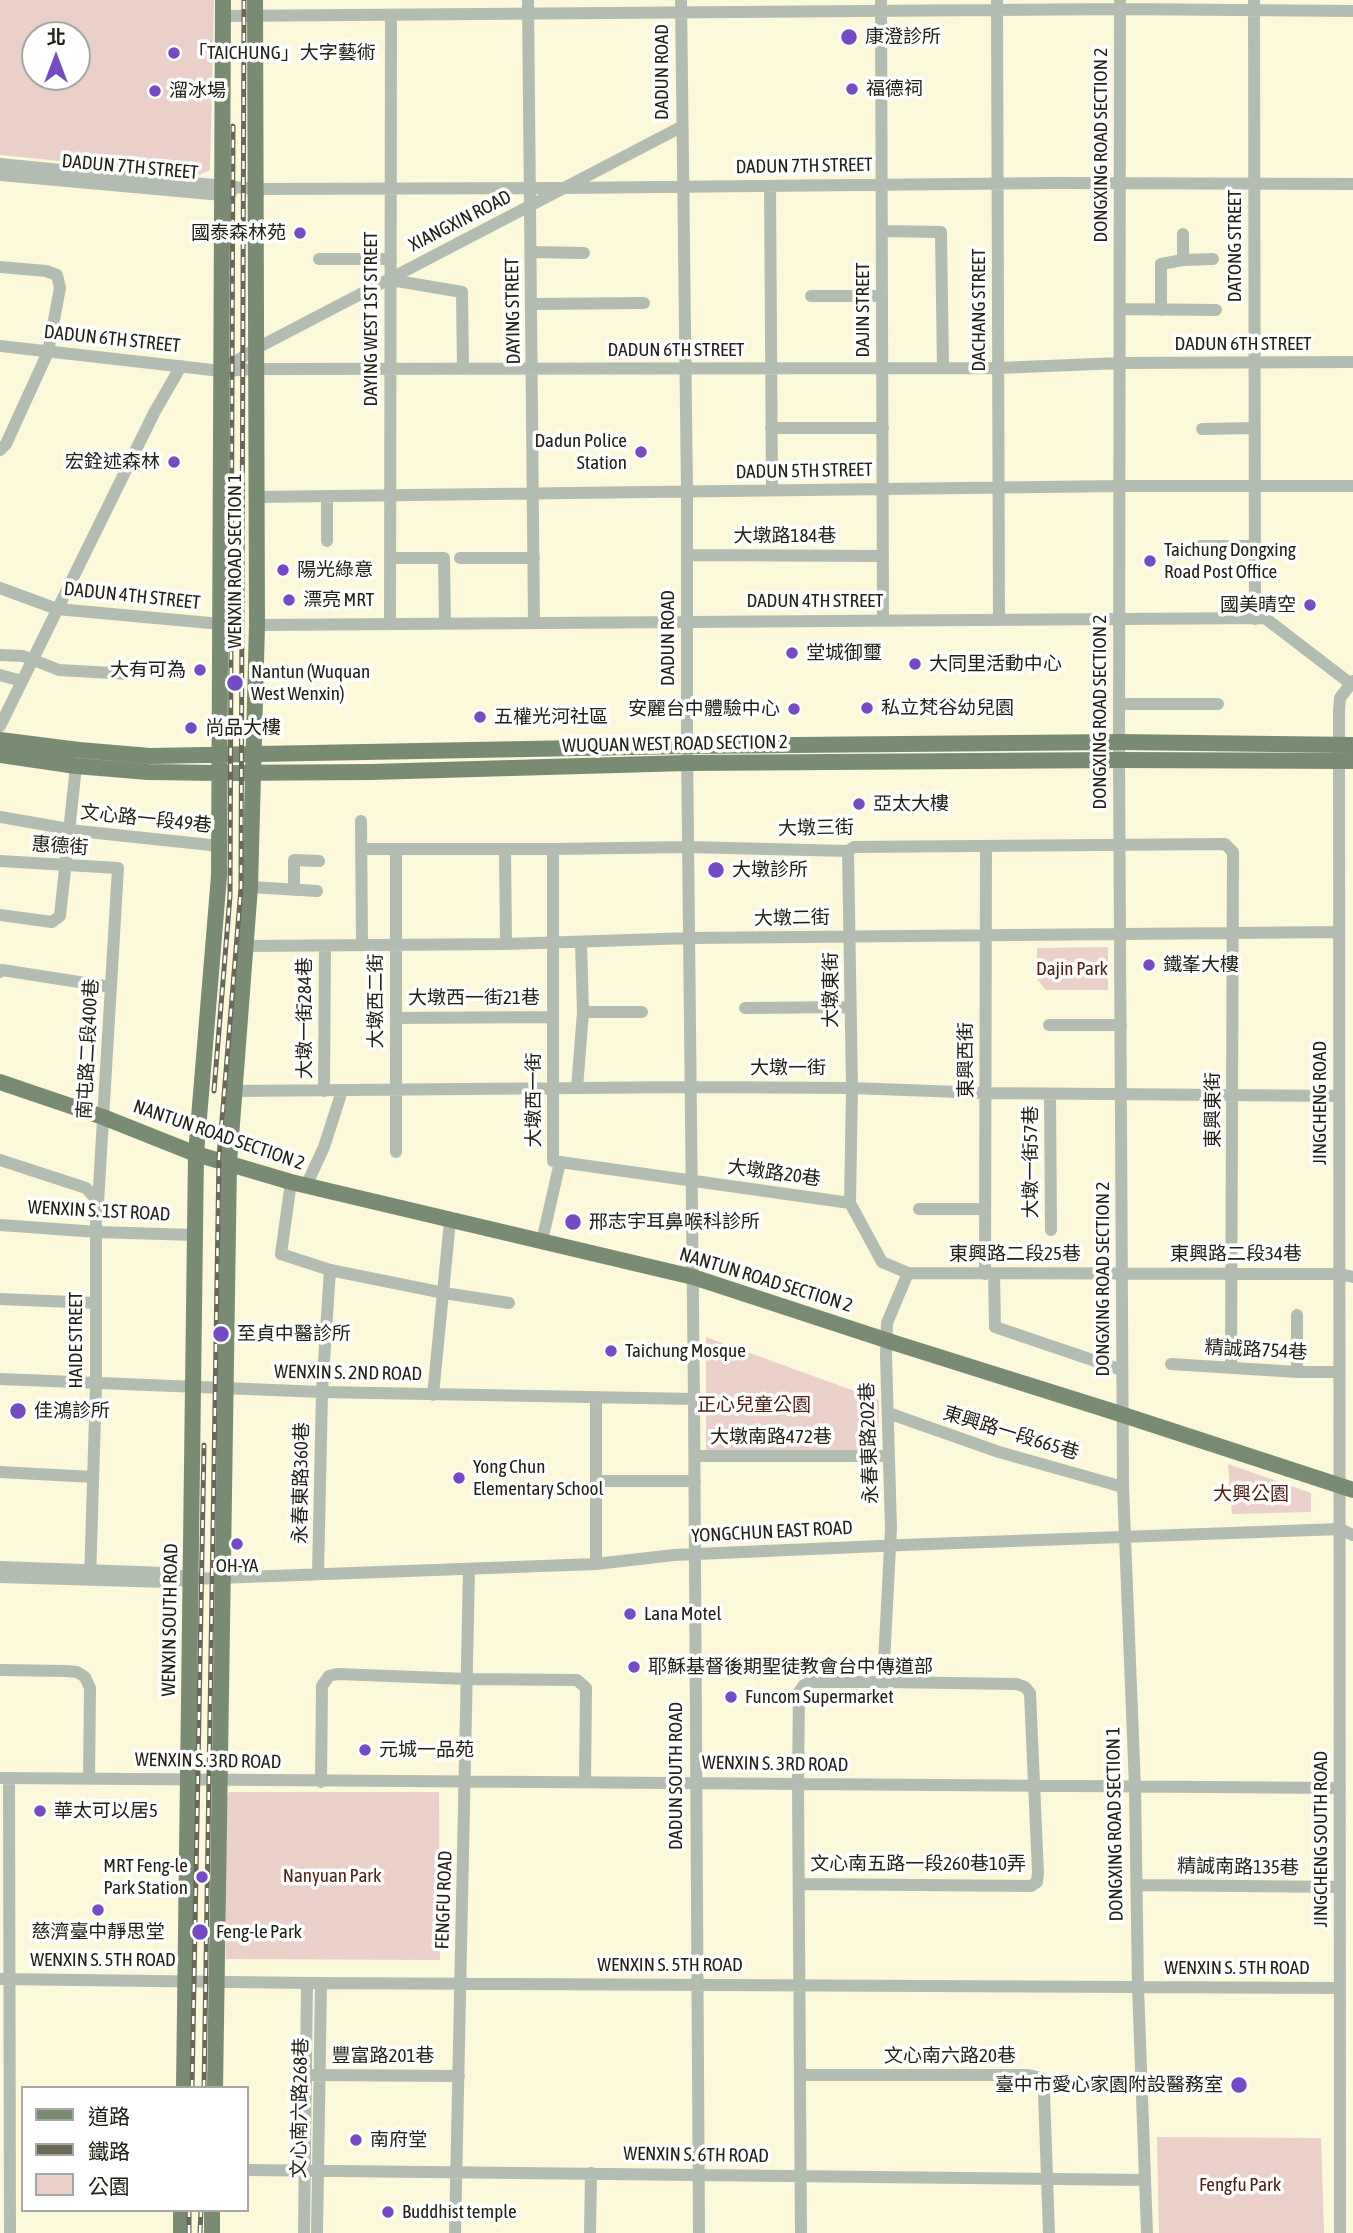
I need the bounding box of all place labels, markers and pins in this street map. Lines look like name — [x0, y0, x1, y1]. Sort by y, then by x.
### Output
place label: 康澄診所 — [865, 26, 941, 48]
marker: 康澄診所 — [839, 27, 859, 47]
place label: 「TAICHUNG」大字藝術 — [188, 42, 376, 64]
marker: 「TAICHUNG」大字藝術 — [166, 45, 182, 61]
place label: 福德祠 — [866, 78, 923, 100]
place label: 溜冰場 — [169, 80, 226, 102]
marker: 福德祠 — [844, 81, 860, 97]
marker: 溜冰場 — [147, 83, 163, 99]
place label: 國泰森林苑 — [191, 222, 286, 244]
marker: 國泰森林苑 — [292, 225, 308, 241]
place label: Dadun Police Station — [534, 430, 627, 474]
marker: Dadun Police Station — [633, 444, 649, 460]
place label: 宏銓述森林 — [65, 451, 160, 473]
marker: 宏銓述森林 — [166, 454, 182, 470]
place label: Taichung Dongxing Road Post Office — [1164, 539, 1296, 583]
marker: Taichung Dongxing Road Post Office — [1142, 553, 1158, 569]
place label: 陽光綠意 — [297, 559, 373, 581]
marker: 陽光綠意 — [275, 562, 291, 578]
place label: 漂亮 MRT — [303, 589, 374, 611]
marker: 漂亮 MRT — [281, 592, 297, 608]
place label: 國美晴空 — [1220, 594, 1296, 616]
marker: 國美晴空 — [1302, 597, 1318, 613]
place label: 堂城御璽 — [806, 642, 882, 664]
marker: 堂城御璽 — [784, 645, 800, 661]
place label: 大同里活動中心 — [929, 653, 1062, 675]
marker: 大同里活動中心 — [907, 656, 923, 672]
place label: 大有可為 — [110, 659, 186, 681]
place label: Nantun (Wuquan West Wenxin) — [251, 661, 370, 705]
marker: 大有可為 — [192, 662, 208, 678]
marker: Nantun (Wuquan West Wenxin) — [225, 673, 245, 693]
place label: 私立梵谷幼兒園 — [881, 697, 1014, 719]
place label: 安麗台中體驗中心 — [628, 698, 780, 720]
marker: 私立梵谷幼兒園 — [859, 700, 875, 716]
marker: 安麗台中體驗中心 — [786, 701, 802, 717]
place label: 五權光河社區 — [494, 706, 608, 728]
marker: 五權光河社區 — [472, 709, 488, 725]
place label: 尚品大樓 — [205, 717, 281, 739]
marker: 尚品大樓 — [183, 720, 199, 736]
place label: 亞太大樓 — [873, 793, 949, 815]
marker: 亞太大樓 — [851, 796, 867, 812]
place label: 大墩診所 — [732, 859, 808, 881]
marker: 大墩診所 — [706, 860, 726, 880]
place label: 鐵峯大樓 — [1163, 954, 1239, 976]
marker: 鐵峯大樓 — [1141, 957, 1157, 973]
place label: 邢志宇耳鼻喉科診所 — [589, 1211, 760, 1233]
marker: 邢志宇耳鼻喉科診所 — [563, 1212, 583, 1232]
place label: 至貞中醫診所 — [237, 1323, 351, 1345]
marker: 至貞中醫診所 — [211, 1324, 231, 1344]
place label: Taichung Mosque — [625, 1340, 746, 1362]
marker: Taichung Mosque — [603, 1343, 619, 1359]
place label: 佳鴻診所 — [34, 1400, 110, 1422]
marker: 佳鴻診所 — [8, 1401, 28, 1421]
place label: Yong Chun Elementary School — [473, 1456, 604, 1500]
marker: Yong Chun Elementary School — [451, 1470, 467, 1486]
marker: OH-YA — [229, 1536, 245, 1552]
place label: OH-YA — [216, 1555, 258, 1577]
place label: Lana Motel — [644, 1603, 721, 1625]
marker: Lana Motel — [622, 1606, 638, 1622]
place label: 耶穌基督後期聖徒教會台中傳道部 — [648, 1656, 933, 1678]
marker: 耶穌基督後期聖徒教會台中傳道部 — [626, 1659, 642, 1675]
place label: Funcom Supermarket — [745, 1686, 894, 1708]
marker: Funcom Supermarket — [723, 1689, 739, 1705]
place label: 元城一品苑 — [379, 1739, 474, 1761]
marker: 元城一品苑 — [357, 1742, 373, 1758]
place label: 華太可以居5 — [54, 1800, 158, 1822]
marker: 華太可以居5 — [32, 1803, 48, 1819]
place label: MRT Feng-le Park Station — [103, 1855, 188, 1899]
marker: MRT Feng-le Park Station — [194, 1869, 210, 1885]
marker: 慈濟臺中靜思堂 — [90, 1902, 106, 1918]
place label: 慈濟臺中靜思堂 — [32, 1921, 164, 1943]
place label: Feng-le Park — [216, 1921, 302, 1943]
marker: Feng-le Park — [190, 1922, 210, 1942]
place label: 臺中市愛心家園附設醫務室 — [995, 2074, 1223, 2096]
marker: 臺中市愛心家園附設醫務室 — [1229, 2075, 1249, 2095]
place label: 南府堂 — [370, 2129, 427, 2151]
marker: 南府堂 — [348, 2132, 364, 2148]
place label: Buddhist temple — [402, 2201, 517, 2223]
marker: Buddhist temple — [380, 2204, 396, 2220]

